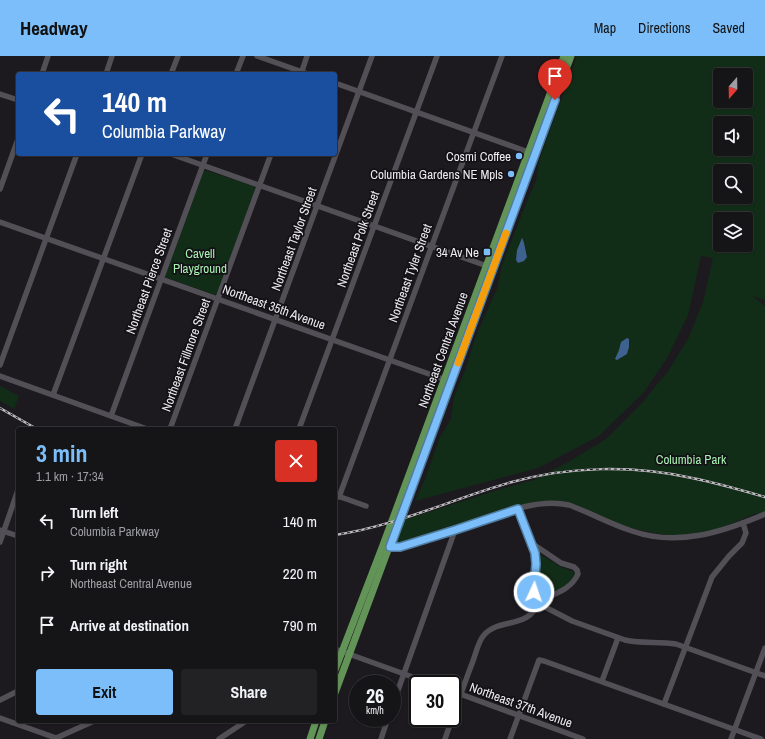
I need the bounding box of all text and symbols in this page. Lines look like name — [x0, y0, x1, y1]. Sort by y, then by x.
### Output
text: Headway — [20, 15, 88, 41]
text: Map — [594, 19, 616, 37]
text: Directions — [638, 19, 690, 37]
text: Saved — [712, 19, 745, 37]
pin — [538, 59, 572, 100]
icon: arrive — [544, 65, 566, 87]
north arrow — [713, 68, 753, 108]
map controls — [713, 68, 753, 252]
text: 140 m — [102, 83, 167, 121]
icon: left — [36, 88, 88, 140]
button: sound — [713, 116, 753, 156]
text: Columbia Parkway — [102, 119, 226, 144]
place label: Cosmi Coffee — [446, 148, 511, 165]
marker: Cosmi Coffee — [514, 151, 524, 161]
button: search — [713, 164, 753, 204]
place label: Columbia Gardens NE Mpls — [370, 166, 503, 183]
marker: Columbia Gardens NE Mpls — [506, 169, 516, 179]
street label: Northeast Taylor Street — [267, 185, 321, 293]
street label: Northeast Polk Street — [333, 188, 383, 290]
button: layers — [713, 212, 753, 252]
street label: Northeast Tyler Street — [384, 221, 436, 325]
street label: Northeast Pierce Street — [122, 226, 176, 336]
place label: 34 Av Ne — [436, 244, 479, 261]
park label: Cavell Playground — [173, 245, 227, 277]
marker: 34 Av Ne — [482, 247, 492, 257]
street label: Northeast 35th Avenue — [220, 280, 328, 334]
street label: Northeast Central Avenue — [414, 290, 472, 410]
street label: Northeast Fillmore Street — [158, 296, 214, 414]
text: 3 min — [36, 437, 87, 469]
button: close — [275, 440, 317, 482]
park label: Columbia Park — [656, 451, 727, 468]
text: 1.1 km · 17:34 — [36, 468, 104, 485]
text: Turn left — [70, 502, 118, 523]
icon: left — [36, 510, 58, 532]
text: 140 m — [283, 511, 317, 532]
text: Columbia Parkway — [70, 523, 159, 540]
text: Turn right — [70, 554, 127, 575]
icon: right — [36, 562, 58, 584]
text: 220 m — [283, 563, 317, 584]
position arrow — [513, 571, 555, 613]
text: Northeast Central Avenue — [70, 575, 192, 592]
icon: arrive — [36, 614, 58, 636]
text: Arrive at destination — [70, 615, 189, 636]
text: 790 m — [283, 615, 317, 636]
button: Exit — [36, 669, 173, 715]
button: Share — [181, 669, 317, 715]
speed limit sign: 30 — [409, 675, 461, 727]
street label: Northeast 37th Avenue — [467, 678, 575, 732]
text: 26 — [366, 682, 384, 709]
text: km/h — [366, 704, 384, 717]

